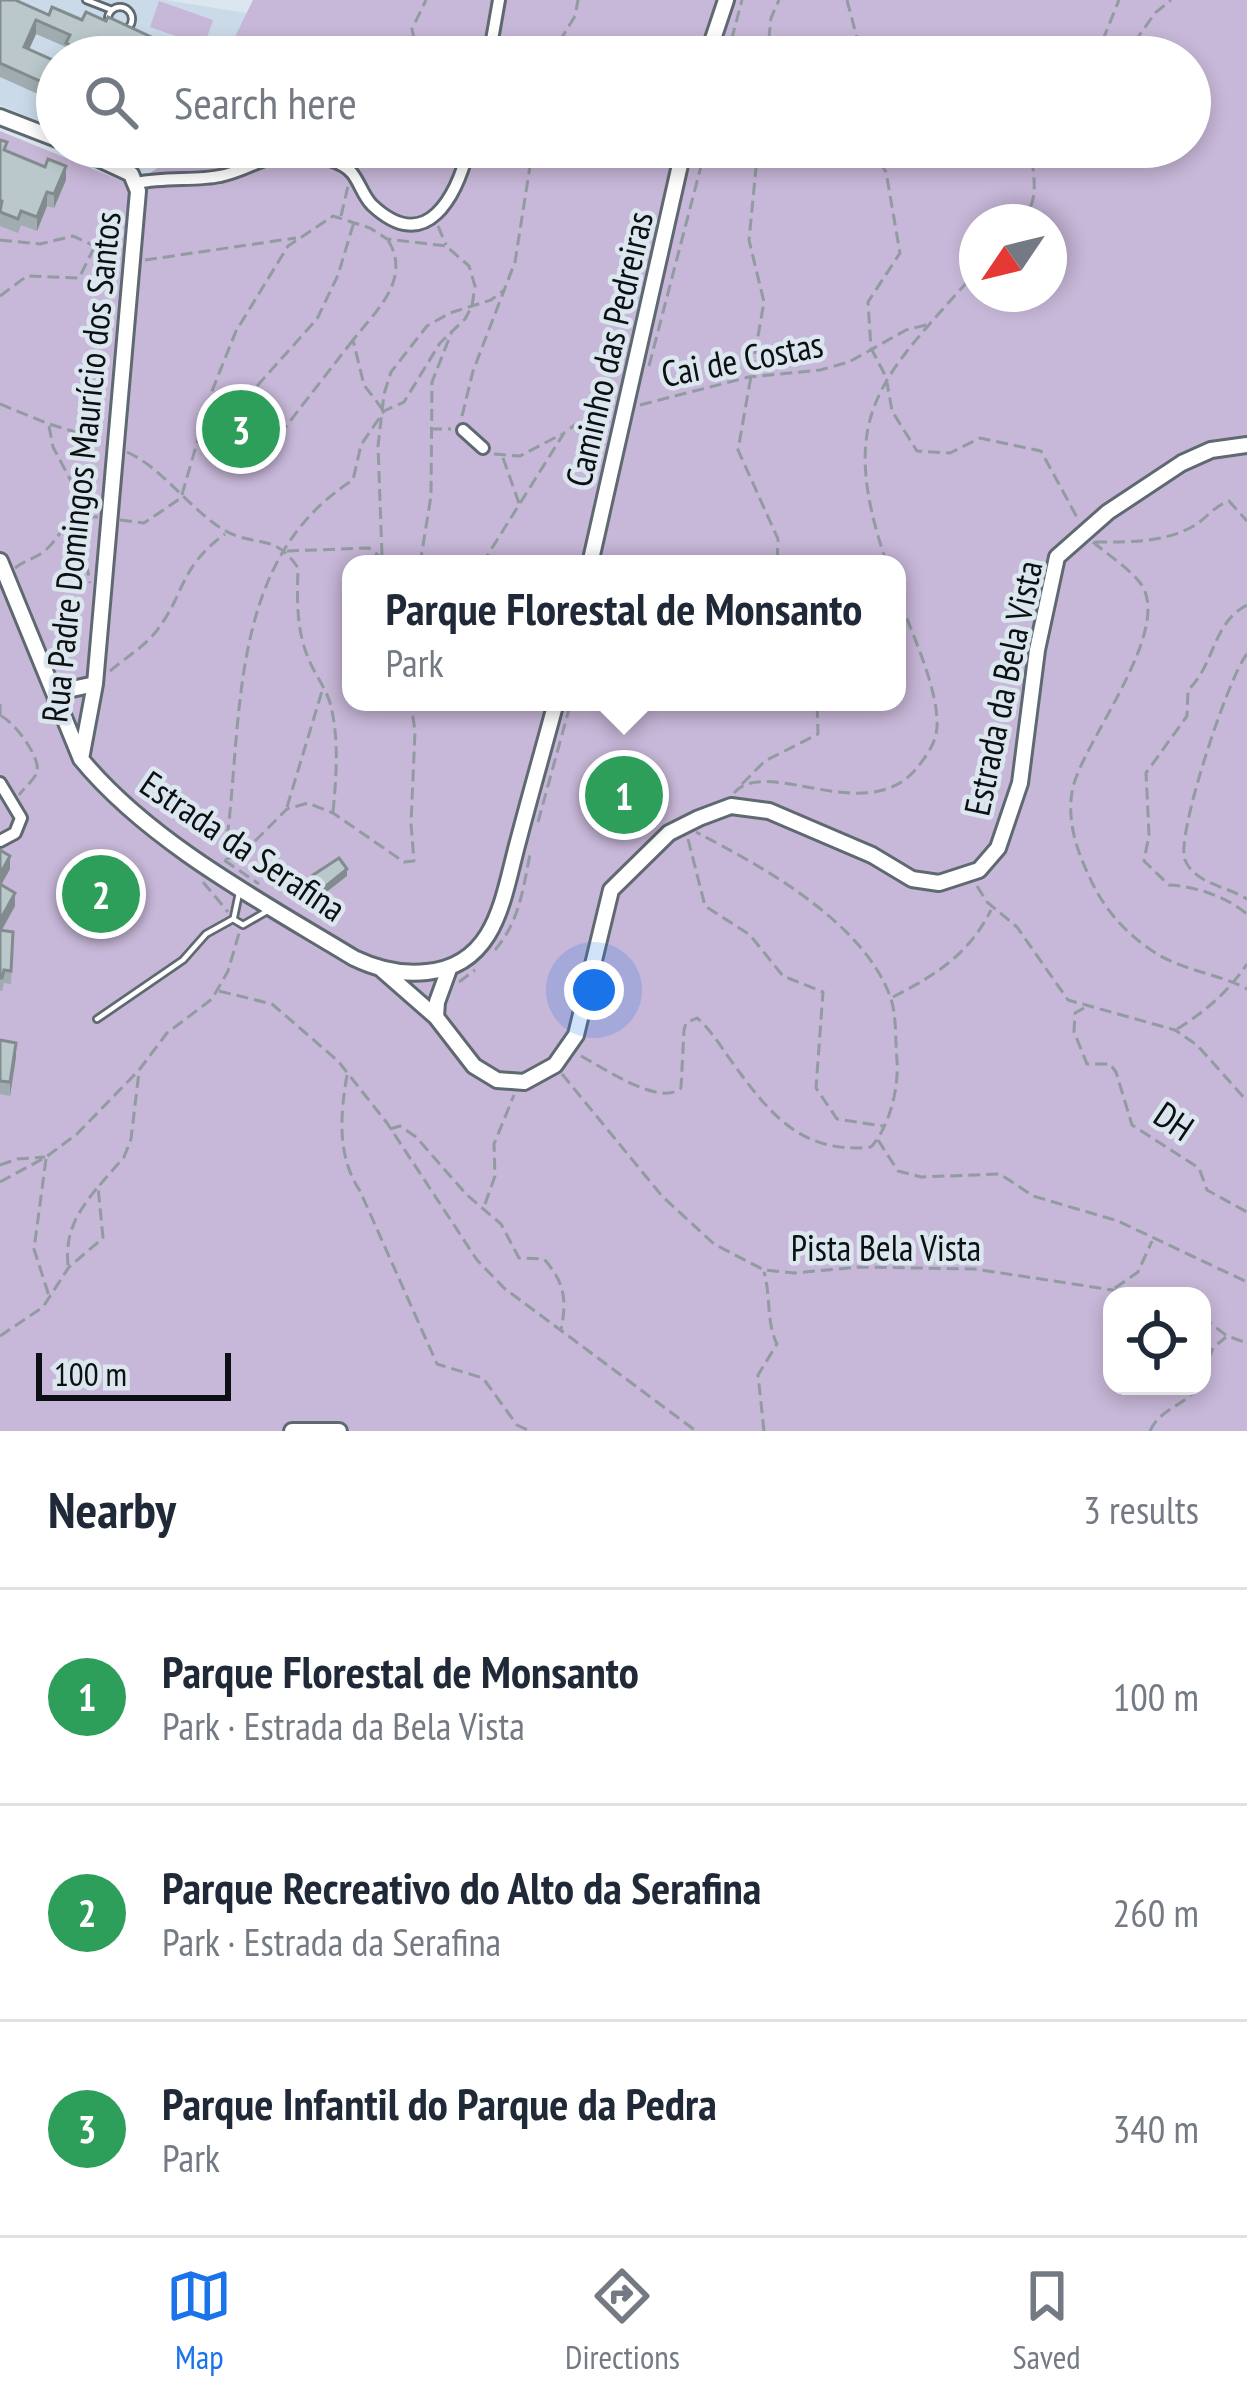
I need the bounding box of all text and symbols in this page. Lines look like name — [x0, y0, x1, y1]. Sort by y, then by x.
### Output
search box — [36, 36, 1211, 168]
icon: search — [78, 69, 144, 135]
text: Search here — [174, 73, 357, 131]
north arrow — [959, 204, 1067, 312]
street label: Caminho das Pedreiras — [554, 207, 663, 491]
street label: Rua Padre Domingos Maurício dos Santos — [30, 209, 131, 725]
street label: Cai de Costas — [657, 320, 827, 397]
pin: 3 — [202, 384, 280, 474]
popup — [342, 555, 906, 711]
street label: Estrada da Bela Vista — [953, 556, 1052, 820]
text: Parque Florestal de Monsanto — [386, 579, 862, 637]
text: Park — [386, 637, 444, 688]
pin: 1 — [585, 750, 663, 840]
street label: Estrada da Serafina — [132, 760, 355, 931]
pin: 2 — [62, 849, 140, 939]
your location — [564, 960, 624, 1020]
street label: DH — [1145, 1090, 1203, 1151]
street label: Pista Bela Vista — [791, 1224, 981, 1271]
map controls — [1103, 1287, 1211, 1395]
button: locate — [1103, 1287, 1211, 1395]
scale bar — [36, 1347, 231, 1400]
text: 100 m — [54, 1352, 127, 1395]
text: Nearby — [48, 1476, 176, 1542]
text: 3 results — [1083, 1484, 1199, 1535]
text: Parque Florestal de Monsanto — [162, 1642, 639, 1700]
text: 1 — [78, 1671, 96, 1722]
text: 100 m — [1113, 1671, 1199, 1722]
text: Park · Estrada da Bela Vista — [162, 1700, 525, 1751]
text: Parque Recreativo do Alto da Serafina — [162, 1858, 761, 1916]
text: 2 — [78, 1887, 96, 1938]
text: 260 m — [1113, 1887, 1199, 1938]
text: Park · Estrada da Serafina — [162, 1916, 501, 1967]
text: Parque Infantil do Parque da Pedra — [162, 2074, 717, 2132]
text: 3 — [78, 2103, 96, 2154]
text: 340 m — [1113, 2103, 1199, 2154]
text: Park — [162, 2132, 220, 2183]
tab: Map — [166, 2263, 232, 2378]
tab: Directions — [565, 2263, 680, 2378]
tab: Saved — [1013, 2263, 1081, 2378]

